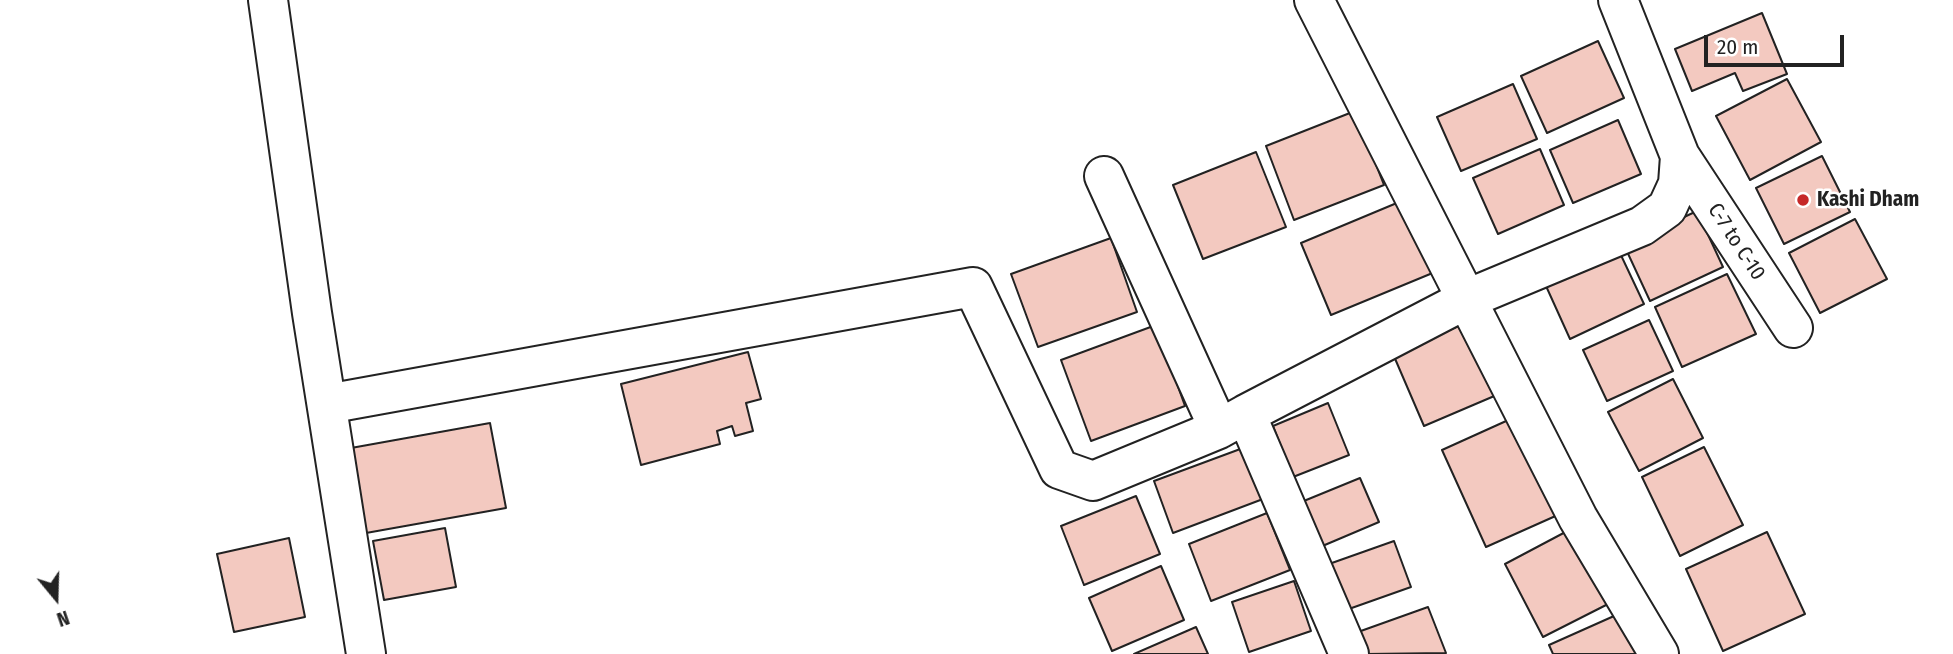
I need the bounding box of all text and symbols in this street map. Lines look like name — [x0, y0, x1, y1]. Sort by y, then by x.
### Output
scale bar — [1708, 21, 1848, 65]
text: 20 m — [1717, 34, 1758, 60]
place label: Kashi Dham — [1817, 187, 1919, 213]
marker: Kashi Dham — [1795, 192, 1811, 208]
street label: C-7 to C-10 — [1702, 199, 1770, 285]
north arrow — [21, 563, 91, 633]
text: N — [54, 606, 72, 631]

